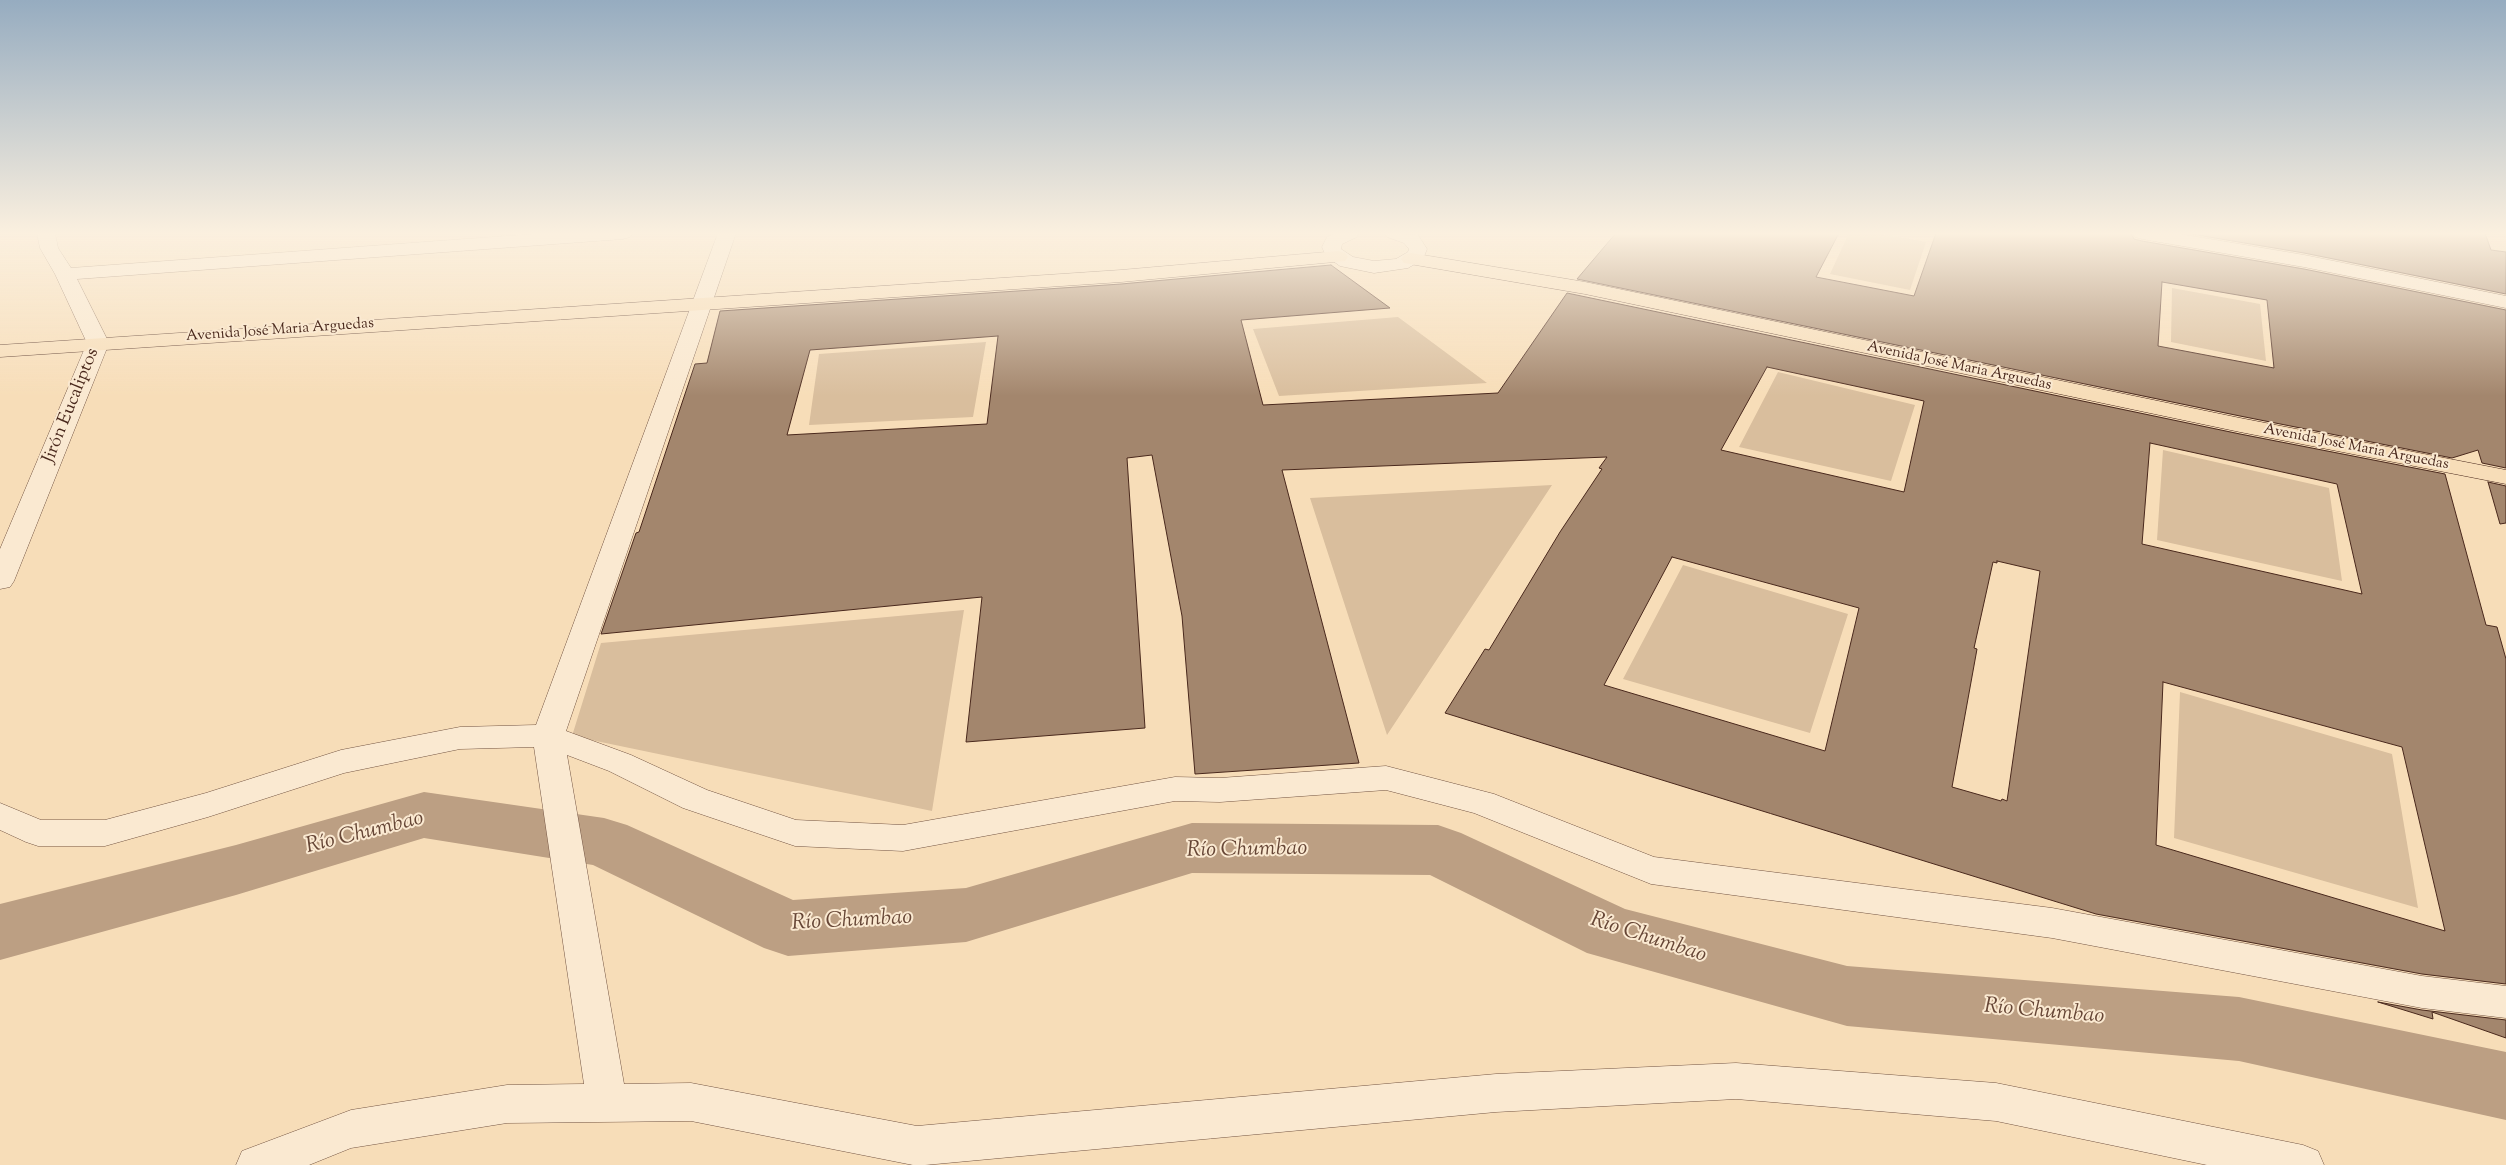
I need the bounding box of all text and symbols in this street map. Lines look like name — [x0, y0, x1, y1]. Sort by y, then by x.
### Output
street label: Avenida José Maria Arguedas — [185, 315, 375, 347]
street label: Avenida José Maria Arguedas — [1865, 339, 2053, 395]
street label: Jirón Eucaliptos — [39, 345, 105, 467]
street label: Avenida José Maria Arguedas — [2262, 421, 2450, 475]
water label: Río Chumbao — [303, 807, 427, 861]
water label: Río Chumbao — [1186, 837, 1308, 865]
water label: Río Chumbao — [791, 906, 913, 938]
water label: Río Chumbao — [1587, 908, 1709, 970]
water label: Río Chumbao — [1983, 995, 2105, 1031]

